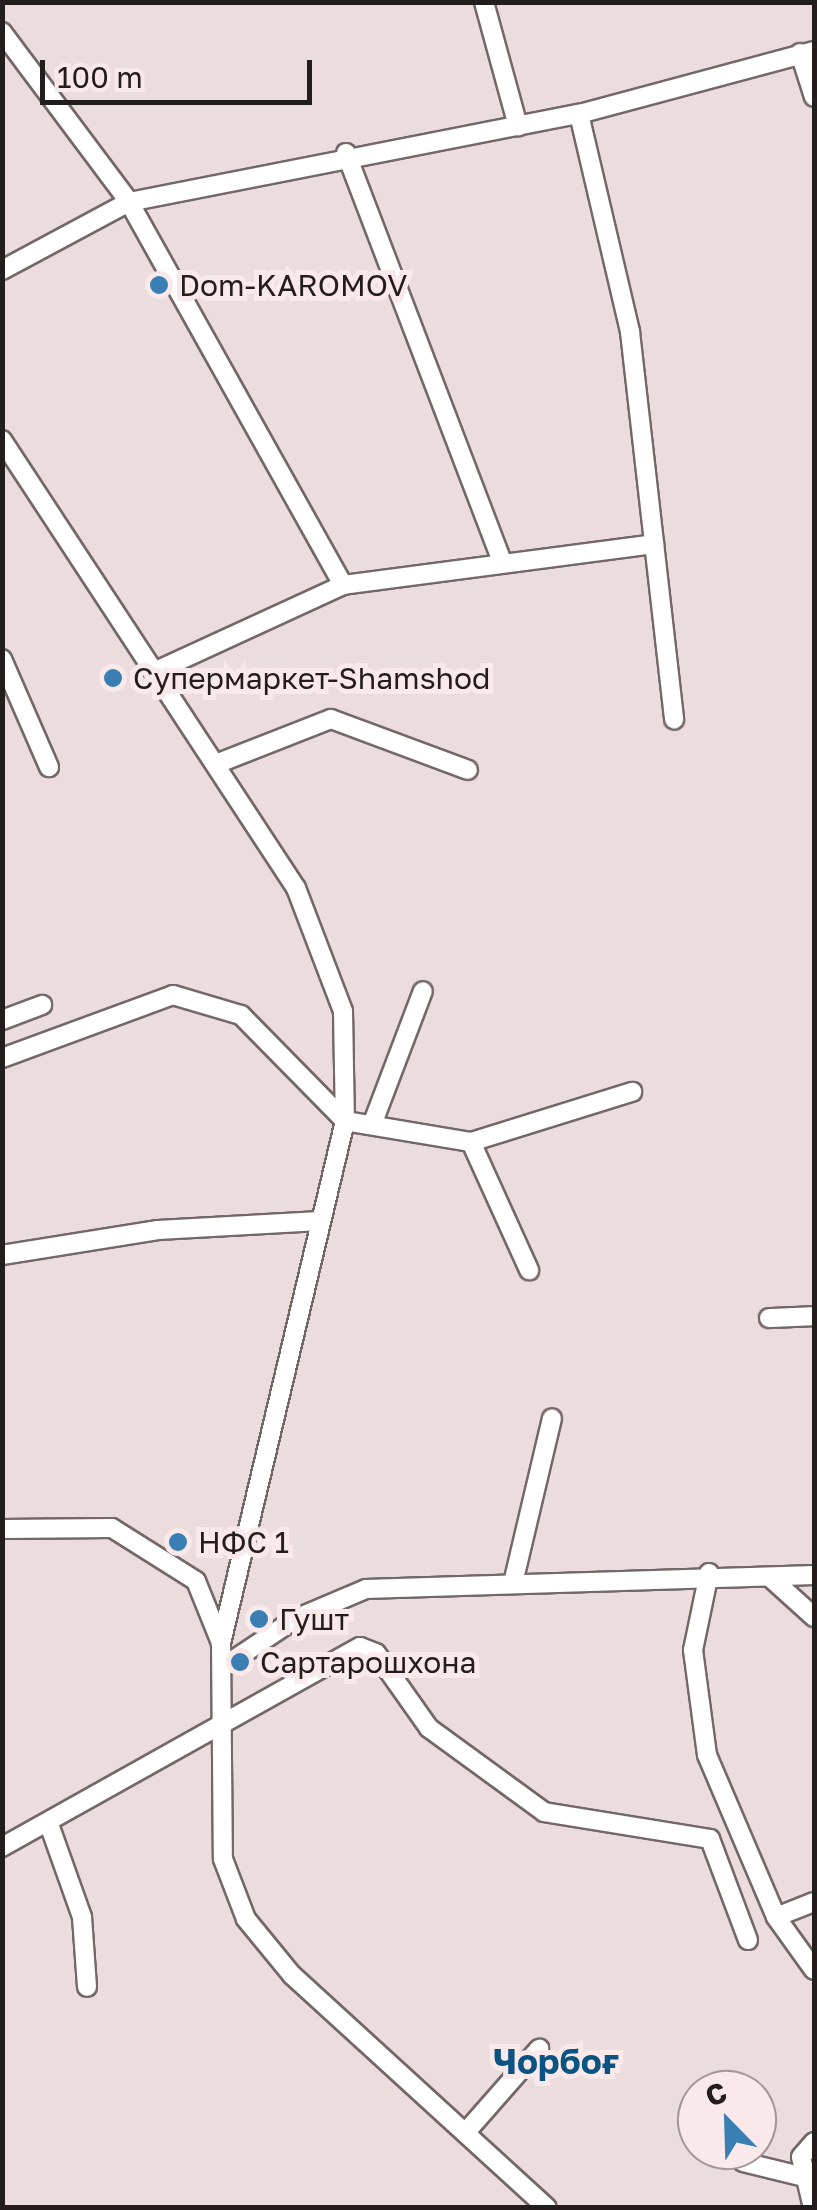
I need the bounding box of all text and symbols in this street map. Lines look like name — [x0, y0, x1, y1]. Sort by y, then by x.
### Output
scale bar — [45, 40, 318, 102]
text: 100 m — [57, 59, 143, 95]
place label: Dom-KAROMOV — [179, 267, 407, 303]
marker: Dom-KAROMOV — [148, 274, 170, 296]
place label: Супермаркет-Shamshod — [133, 660, 490, 696]
marker: Супермаркет-Shamshod — [102, 667, 124, 689]
place label: НФС 1 — [198, 1524, 289, 1560]
marker: НФС 1 — [167, 1531, 189, 1553]
place label: Гушт — [279, 1601, 349, 1637]
marker: Гушт — [248, 1608, 270, 1630]
place label: Сартарошхона — [260, 1644, 476, 1680]
marker: Сартарошхона — [229, 1651, 251, 1673]
district label: Чорбоғ — [493, 2040, 619, 2082]
north arrow — [677, 2070, 777, 2170]
text: С — [700, 2075, 731, 2113]

